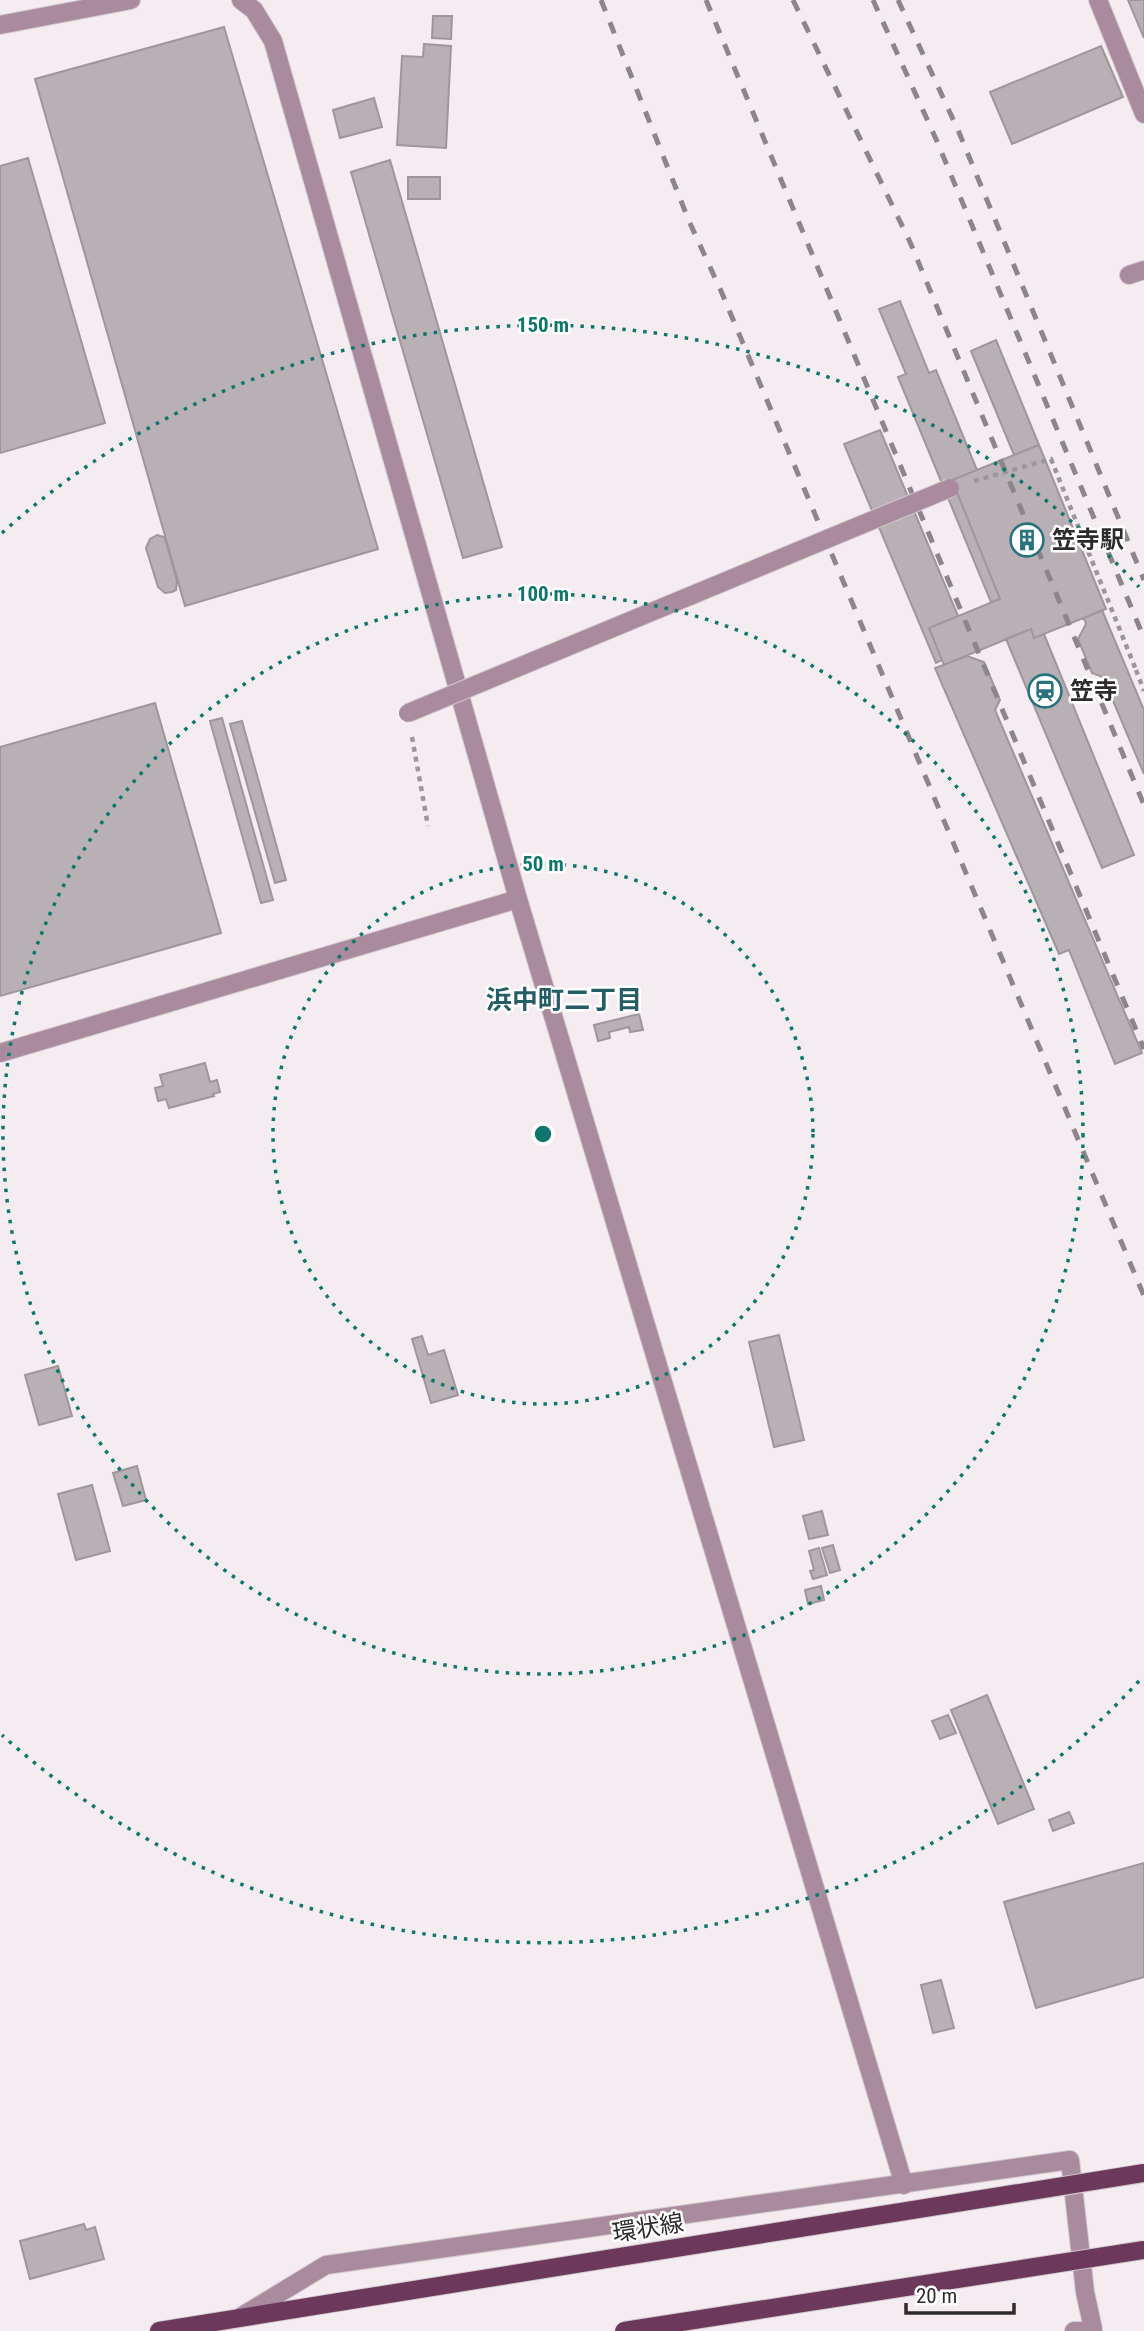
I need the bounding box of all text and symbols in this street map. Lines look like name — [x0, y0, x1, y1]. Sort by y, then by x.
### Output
text: 150 m — [517, 313, 569, 337]
building icon: 笠寺駅 — [1008, 521, 1046, 559]
place label: 笠寺駅 — [1052, 526, 1124, 554]
text: 100 m — [517, 582, 569, 606]
station icon: 笠寺 — [1026, 672, 1064, 710]
place label: 笠寺 — [1070, 677, 1118, 705]
text: 50 m — [522, 852, 564, 876]
district label: 浜中町二丁目 — [486, 985, 642, 1015]
centre of rings — [531, 1122, 555, 1146]
street label: 環状線 — [610, 2209, 686, 2247]
scale bar — [906, 2272, 1014, 2316]
text: 20 m — [916, 2284, 957, 2308]

